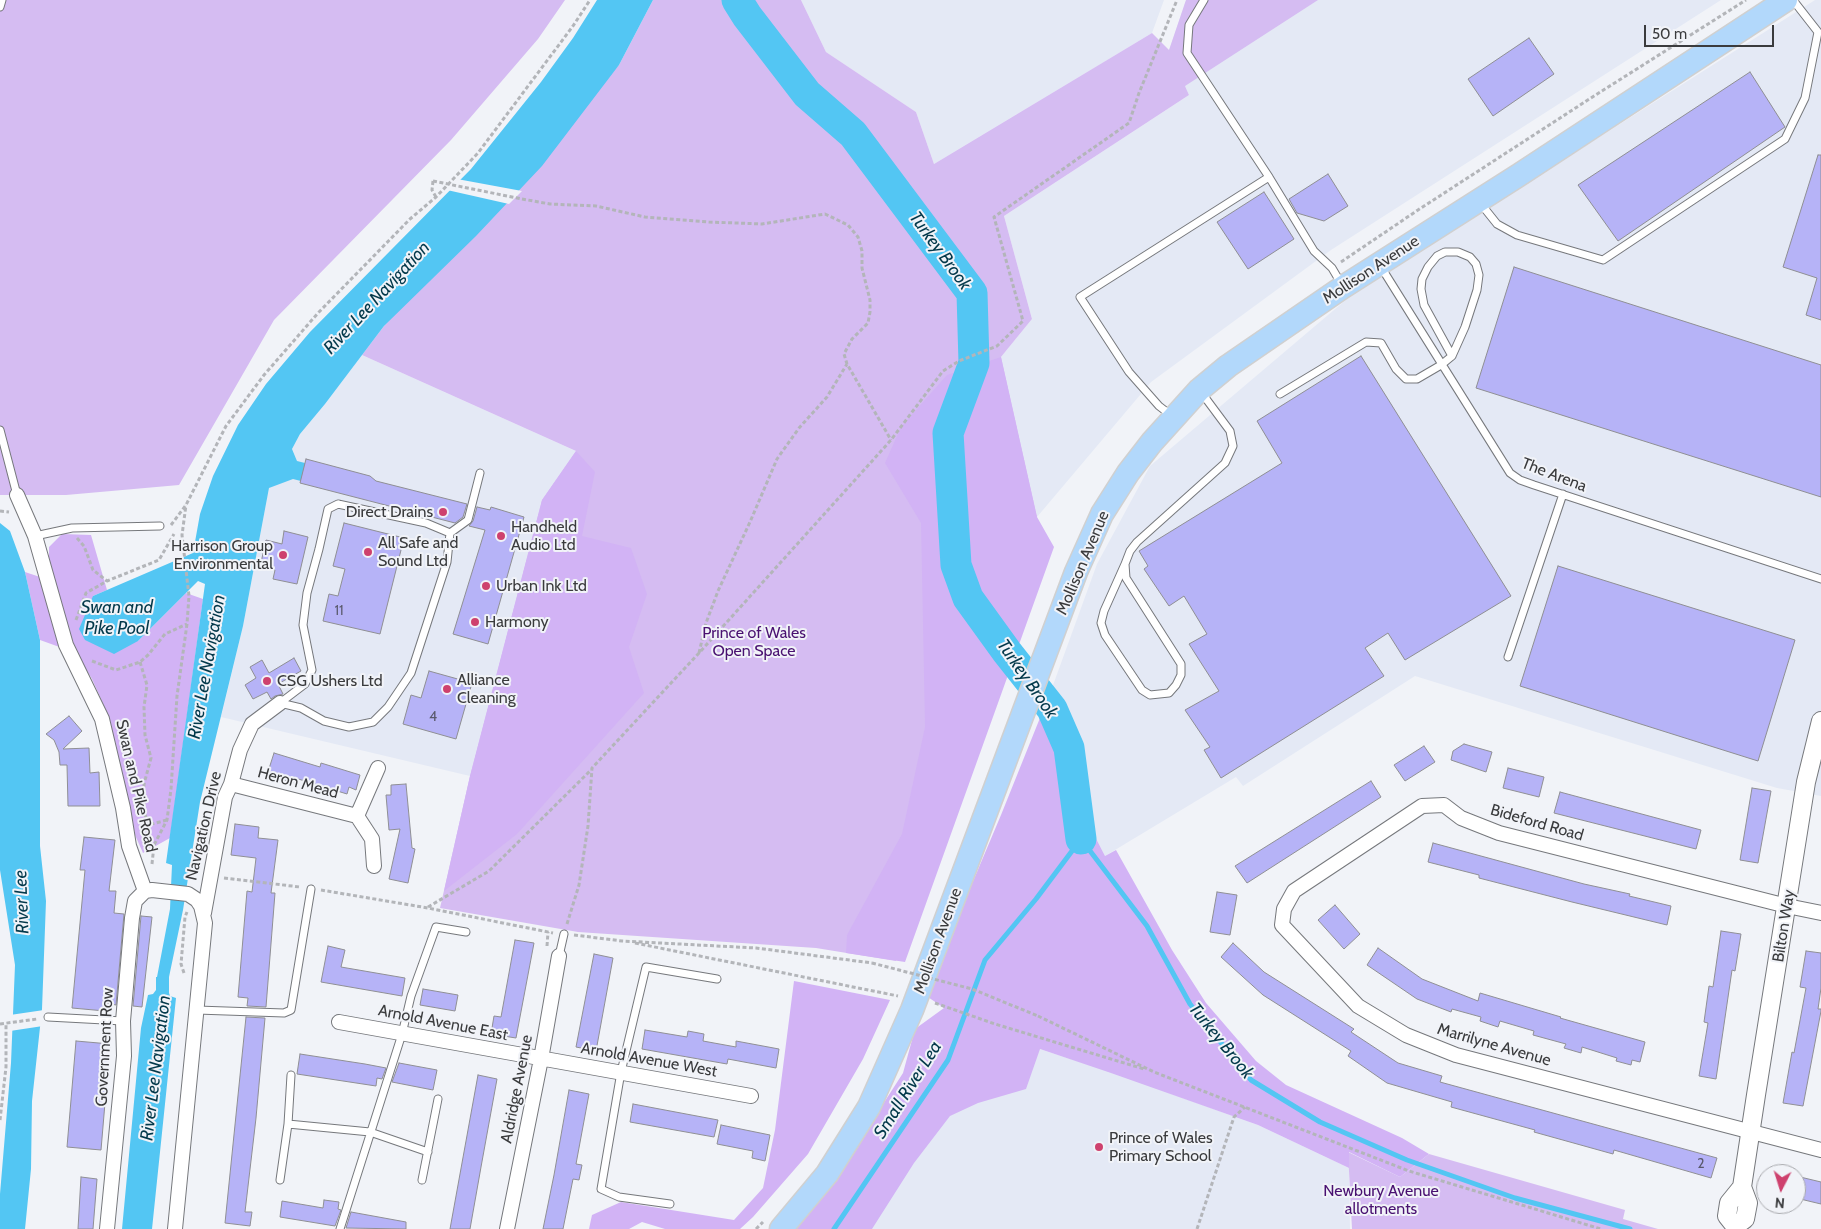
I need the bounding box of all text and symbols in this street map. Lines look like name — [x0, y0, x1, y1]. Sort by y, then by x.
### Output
scale bar — [1646, 15, 1776, 47]
text: 50 m — [1652, 25, 1687, 43]
water label: Turkey Brook — [904, 208, 976, 294]
street label: Mollison Avenue — [1319, 232, 1423, 308]
water label: River Lee Navigation — [319, 237, 435, 359]
street label: The Arena — [1519, 454, 1589, 496]
place label: Direct Drains — [346, 502, 433, 522]
marker: Direct Drains — [437, 506, 449, 518]
street label: Mollison Avenue — [1052, 508, 1114, 618]
place label: Handheld Audio Ltd — [511, 517, 577, 555]
marker: Handheld Audio Ltd — [495, 530, 507, 542]
place label: All Safe and Sound Ltd — [378, 533, 458, 571]
place label: Harrison Group Environmental — [171, 536, 273, 574]
marker: All Safe and Sound Ltd — [362, 546, 374, 558]
marker: Harrison Group Environmental — [277, 549, 289, 561]
place label: Urban Ink Ltd — [496, 576, 587, 596]
marker: Urban Ink Ltd — [480, 580, 492, 592]
water label: River Lee Navigation — [184, 593, 230, 741]
water label: Swan and Pike Pool — [81, 597, 153, 640]
house number: 11 — [334, 603, 344, 619]
place label: Harmony — [485, 612, 549, 632]
marker: Harmony — [469, 616, 481, 628]
park label: Prince of Wales Open Space — [702, 623, 806, 661]
water label: Turkey Brook — [992, 635, 1062, 723]
place label: Alliance Cleaning — [457, 670, 516, 708]
place label: CSG Ushers Ltd — [277, 671, 383, 691]
marker: CSG Ushers Ltd — [261, 675, 273, 687]
marker: Alliance Cleaning — [441, 683, 453, 695]
house number: 4 — [429, 709, 437, 725]
street label: Swan and Pike Road — [111, 718, 161, 854]
street label: Heron Mead — [255, 763, 341, 803]
street label: Navigation Drive — [182, 770, 226, 882]
street label: Bideford Road — [1488, 801, 1586, 845]
water label: River Lee — [10, 870, 34, 934]
street label: Mollison Avenue — [910, 885, 966, 997]
street label: Bilton Way — [1769, 888, 1799, 964]
street label: Government Row — [92, 987, 118, 1107]
water label: River Lee Navigation — [136, 994, 176, 1142]
water label: Turkey Brook — [1184, 999, 1258, 1083]
street label: Arnold Avenue East — [377, 1001, 509, 1045]
street label: Marrilyne Avenue — [1435, 1020, 1553, 1070]
street label: Aldridge Avenue — [497, 1033, 537, 1145]
water label: Small River Lea — [869, 1037, 947, 1143]
street label: Arnold Avenue West — [579, 1039, 719, 1081]
place label: Prince of Wales Primary School — [1109, 1128, 1213, 1166]
marker: Prince of Wales Primary School — [1093, 1141, 1105, 1153]
house number: 2 — [1697, 1156, 1705, 1172]
north arrow — [1756, 1164, 1806, 1214]
park label: Newbury Avenue allotments — [1323, 1181, 1439, 1219]
text: N — [1774, 1194, 1785, 1212]

